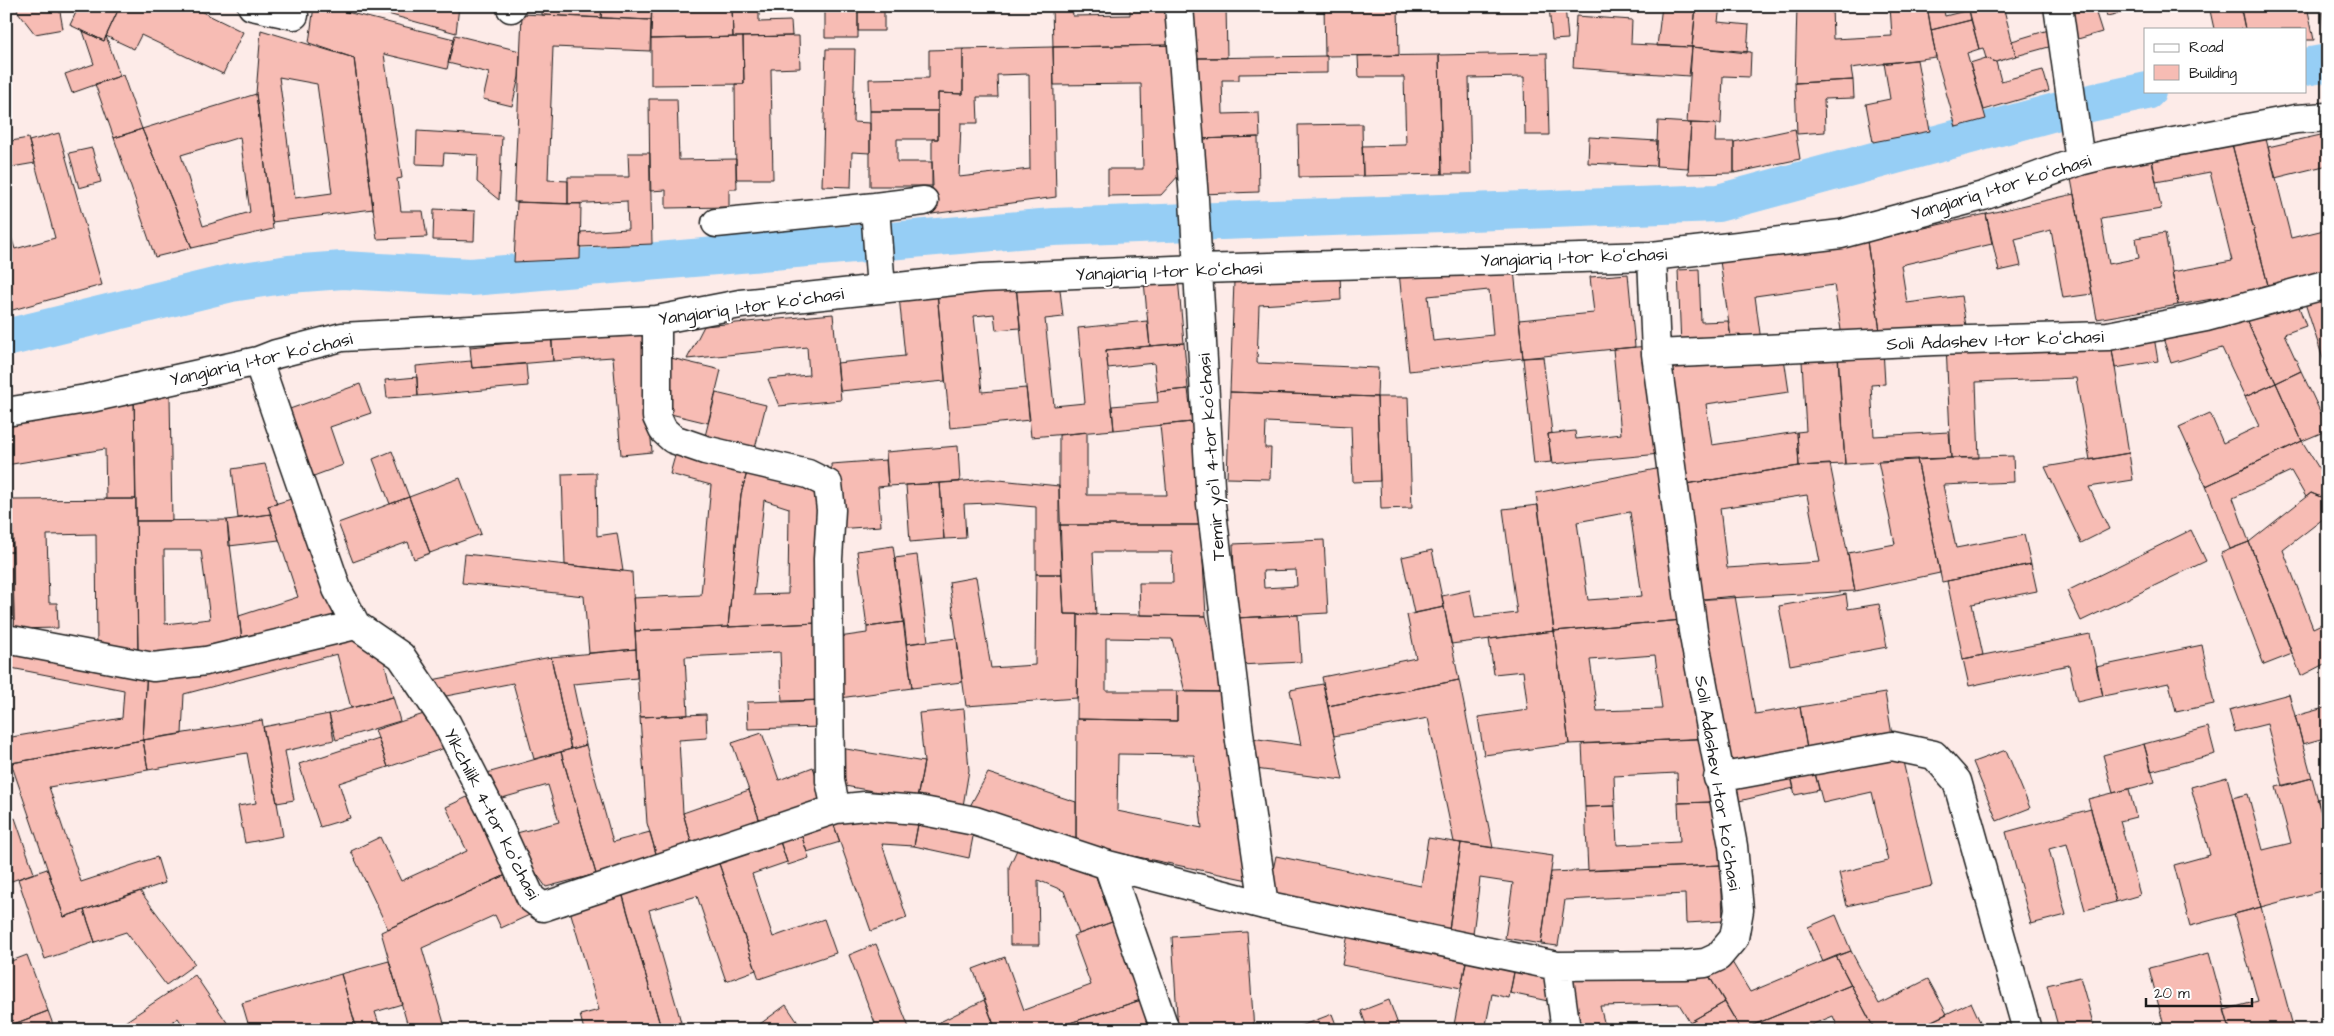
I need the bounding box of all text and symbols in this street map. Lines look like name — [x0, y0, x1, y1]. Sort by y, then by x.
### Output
legend — [2144, 28, 2306, 92]
text: Road — [2189, 37, 2224, 58]
text: Building — [2189, 63, 2237, 85]
street label: Yangiariq 1-tor koʻchasi — [1908, 148, 2095, 228]
street label: Yangiariq 1-tor koʻchasi — [1480, 242, 1668, 274]
street label: Yangiariq 1-tor koʻchasi — [1075, 256, 1263, 288]
street label: Yangiariq 1-tor koʻchasi — [657, 281, 846, 333]
street label: Soli Adashev 1-tor koʻchasi — [1886, 324, 2104, 357]
street label: Yangiariq 1-tor koʻchasi — [167, 326, 355, 394]
street label: Temir yoʻl 4-tor koʻchasi — [1192, 352, 1232, 561]
street label: Soli Adashev 1-tor koʻchasi — [1688, 674, 1747, 893]
street label: Yikchilik 4-tor koʻchasi — [438, 724, 546, 904]
scale bar — [2146, 976, 2253, 1008]
text: 20 m — [2154, 983, 2190, 1004]

